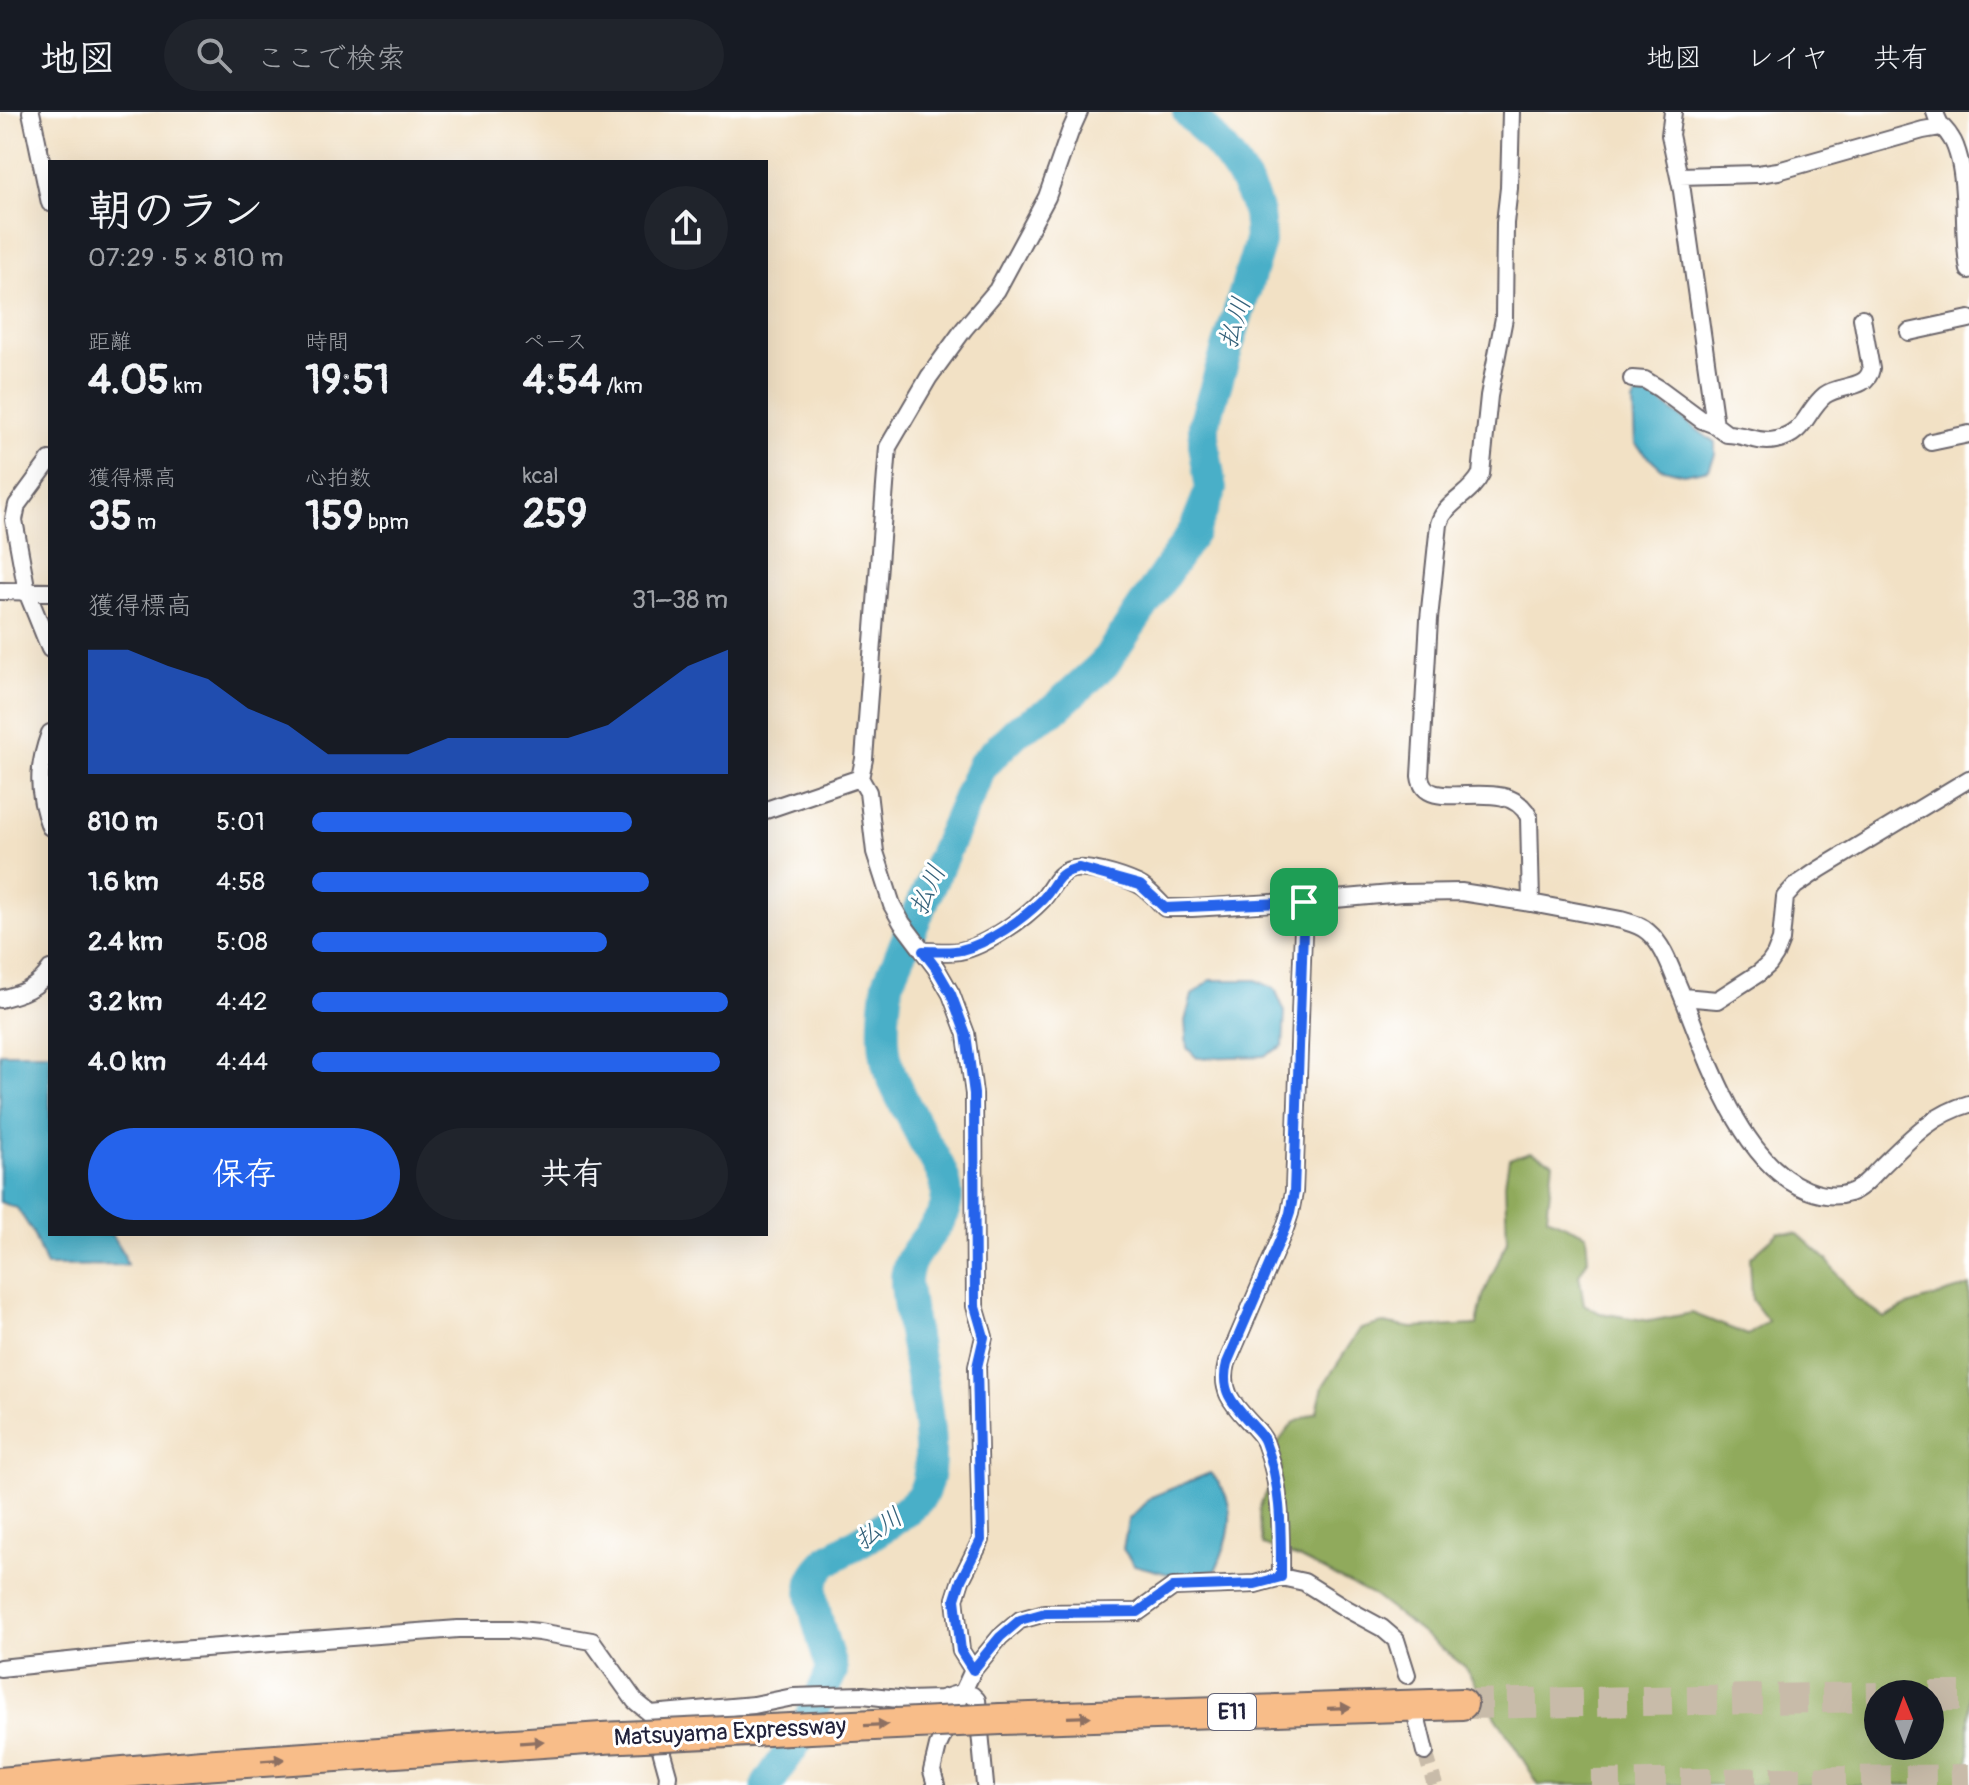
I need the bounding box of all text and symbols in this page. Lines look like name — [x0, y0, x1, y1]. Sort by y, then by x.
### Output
search box — [164, 19, 724, 91]
icon: search — [192, 33, 236, 77]
text: 地図 — [40, 35, 116, 83]
text: ここで検索 — [256, 40, 406, 77]
text: 地図 — [1646, 41, 1702, 76]
text: レイヤ — [1746, 41, 1829, 76]
text: 共有 — [1873, 41, 1929, 76]
text: 朝のラン — [88, 184, 264, 239]
button: share — [644, 186, 728, 270]
text: 07:29 · 5 × 810 m — [88, 242, 284, 274]
water label: 払川 — [1212, 293, 1258, 353]
text: 距離 — [88, 328, 132, 356]
text: 時間 — [305, 328, 349, 356]
text: ペース — [523, 328, 587, 356]
text: 4.05 — [88, 356, 169, 405]
text: 19:51 — [305, 356, 390, 405]
text: 4:54 — [523, 356, 601, 405]
text: km — [169, 372, 202, 400]
text: /km — [601, 372, 643, 400]
text: kcal — [523, 462, 558, 490]
text: 獲得標高 — [88, 464, 176, 492]
text: 心拍数 — [305, 464, 371, 492]
text: 259 — [523, 490, 587, 539]
text: 35 — [88, 492, 132, 541]
text: 159 — [305, 492, 363, 541]
text: m — [132, 508, 156, 536]
text: bpm — [363, 508, 409, 536]
text: 31–38 m — [632, 584, 728, 616]
text: 獲得標高 — [88, 590, 192, 622]
text: 810 m — [88, 806, 158, 838]
text: 5:01 — [216, 806, 265, 838]
water label: 払川 — [903, 860, 953, 920]
text: 1.6 km — [88, 866, 159, 898]
text: 4:58 — [216, 866, 265, 898]
pin — [1270, 868, 1338, 936]
icon: arrive — [1282, 880, 1326, 924]
text: 2.4 km — [88, 926, 163, 958]
text: 5:08 — [216, 926, 268, 958]
text: 3.2 km — [88, 986, 162, 1018]
text: 4:42 — [216, 986, 268, 1018]
text: 4.0 km — [88, 1046, 166, 1078]
text: 4:44 — [216, 1046, 268, 1078]
button: 保存 — [88, 1128, 400, 1220]
button: 共有 — [416, 1128, 728, 1220]
water label: 払川 — [849, 1501, 909, 1557]
north arrow — [1864, 1680, 1944, 1760]
map controls — [1864, 1680, 1944, 1760]
road number: E11 — [1208, 1694, 1256, 1730]
one-way arrow — [1327, 1702, 1352, 1714]
one-way arrow — [1067, 1710, 1092, 1723]
street label: Matsuyama Expressway — [613, 1711, 847, 1753]
one-way arrow — [864, 1718, 889, 1731]
one-way arrow — [520, 1735, 545, 1748]
one-way arrow — [261, 1753, 286, 1766]

